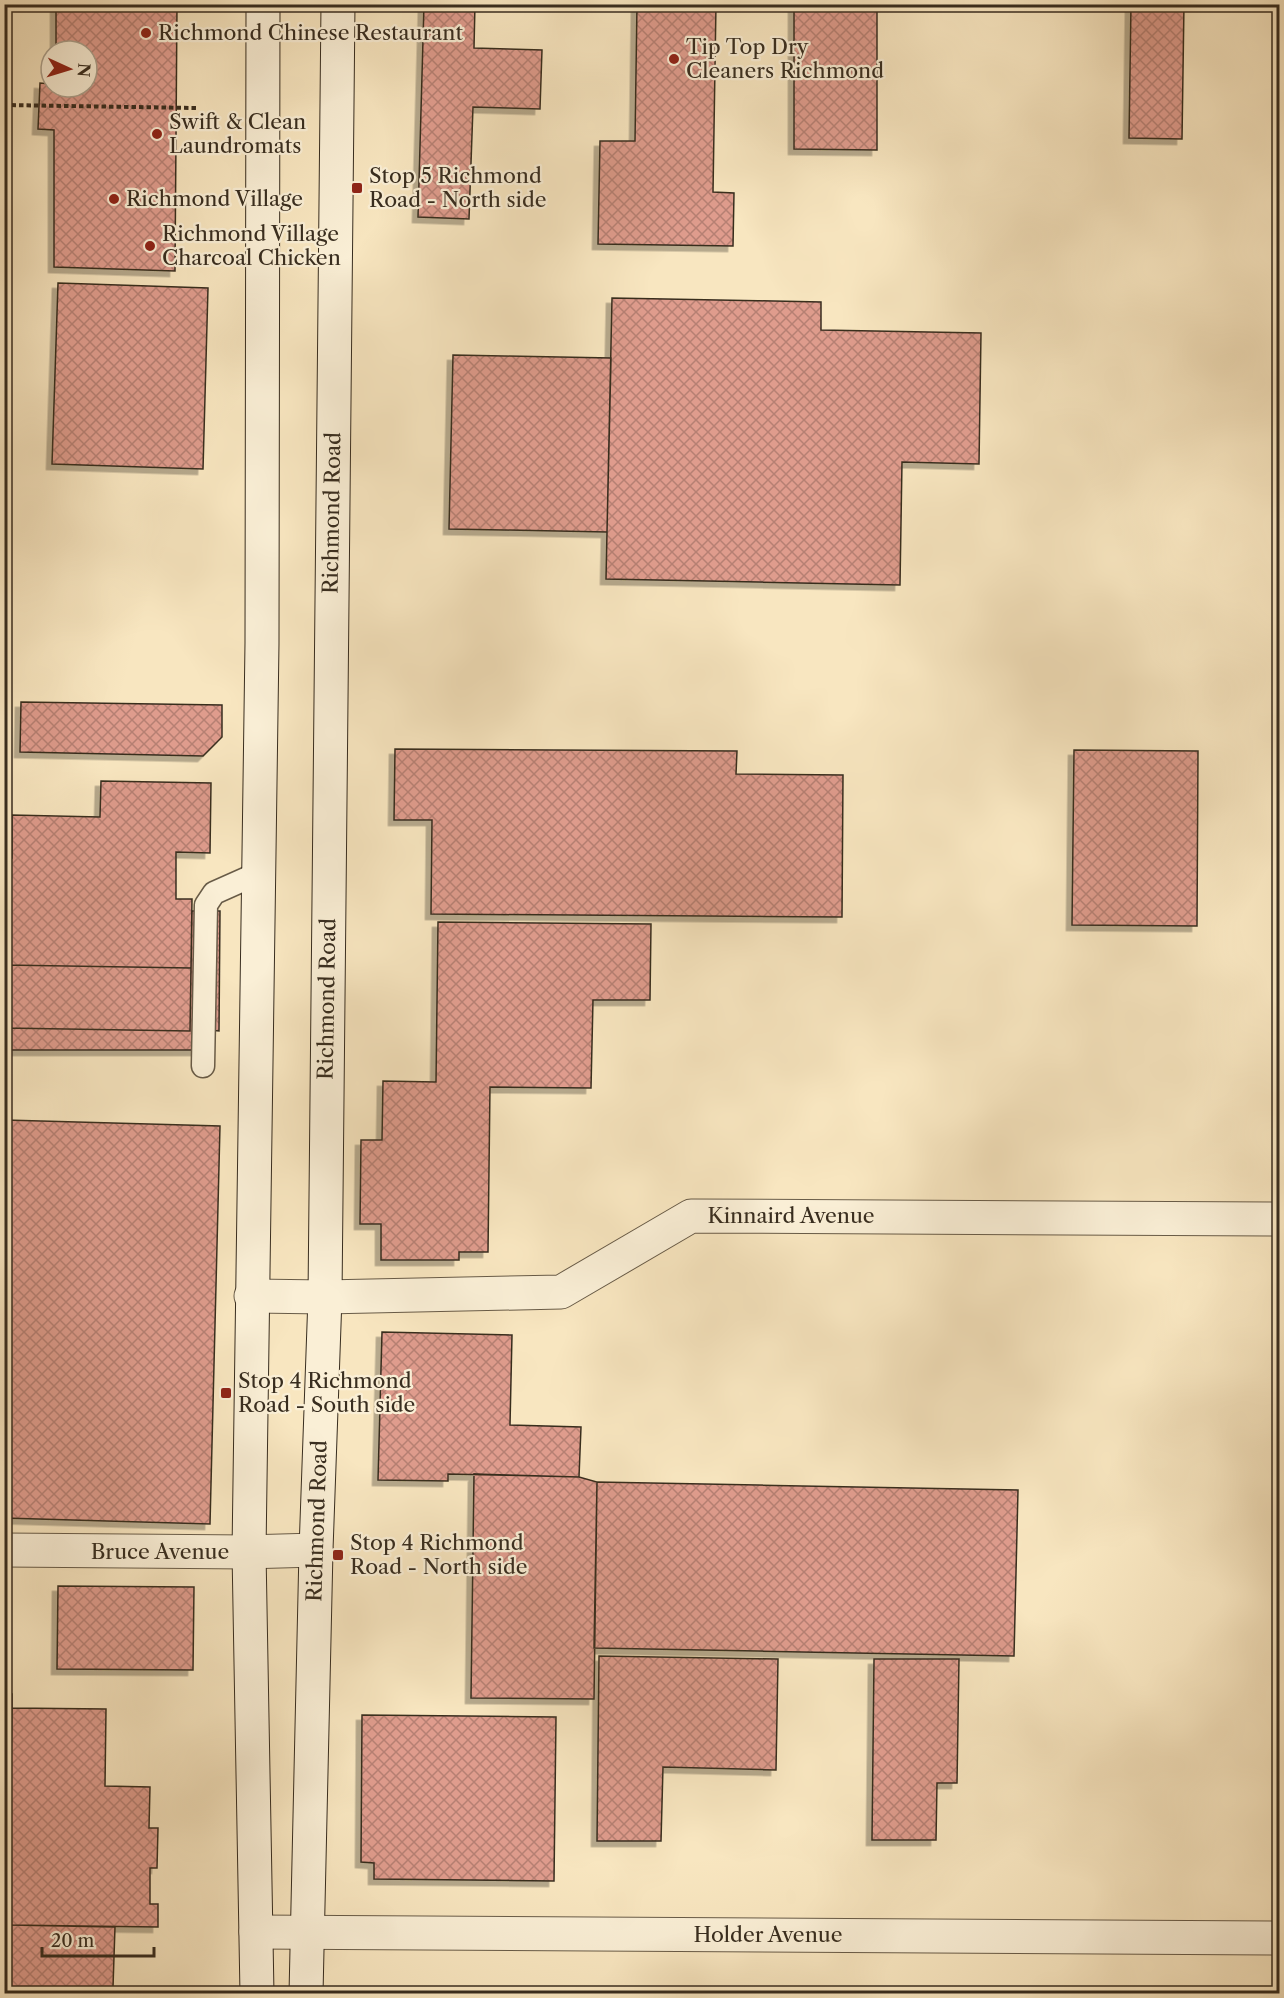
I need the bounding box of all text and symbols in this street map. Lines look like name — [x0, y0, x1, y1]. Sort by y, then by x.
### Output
place label: Richmond Chinese Restaurant — [158, 20, 463, 45]
marker: Richmond Chinese Restaurant — [139, 26, 153, 40]
place label: Tip Top Dry Cleaners Richmond — [686, 34, 884, 83]
north arrow — [39, 39, 99, 99]
marker: Tip Top Dry Cleaners Richmond — [667, 52, 681, 66]
text: N — [73, 62, 94, 78]
place label: Swift & Clean Laundromats — [169, 109, 306, 158]
marker: Swift & Clean Laundromats — [150, 127, 164, 141]
place label: Stop 5 Richmond Road - North side — [369, 163, 547, 212]
marker: Stop 5 Richmond Road - North side — [350, 181, 364, 195]
place label: Richmond Village — [126, 186, 303, 211]
marker: Richmond Village — [107, 192, 121, 206]
place label: Richmond Village Charcoal Chicken — [162, 221, 341, 270]
marker: Richmond Village Charcoal Chicken — [143, 239, 157, 253]
street label: Richmond Road — [318, 432, 345, 594]
street label: Richmond Road — [313, 918, 340, 1080]
street label: Kinnaird Avenue — [707, 1203, 875, 1228]
place label: Stop 4 Richmond Road - South side — [238, 1368, 415, 1417]
marker: Stop 4 Richmond Road - South side — [219, 1386, 233, 1400]
street label: Richmond Road — [301, 1439, 332, 1602]
place label: Stop 4 Richmond Road - North side — [350, 1530, 528, 1579]
street label: Bruce Avenue — [91, 1539, 229, 1564]
marker: Stop 4 Richmond Road - North side — [331, 1548, 345, 1562]
scale bar — [42, 1920, 154, 1958]
street label: Holder Avenue — [694, 1922, 842, 1947]
text: 20 m — [51, 1930, 95, 1952]

